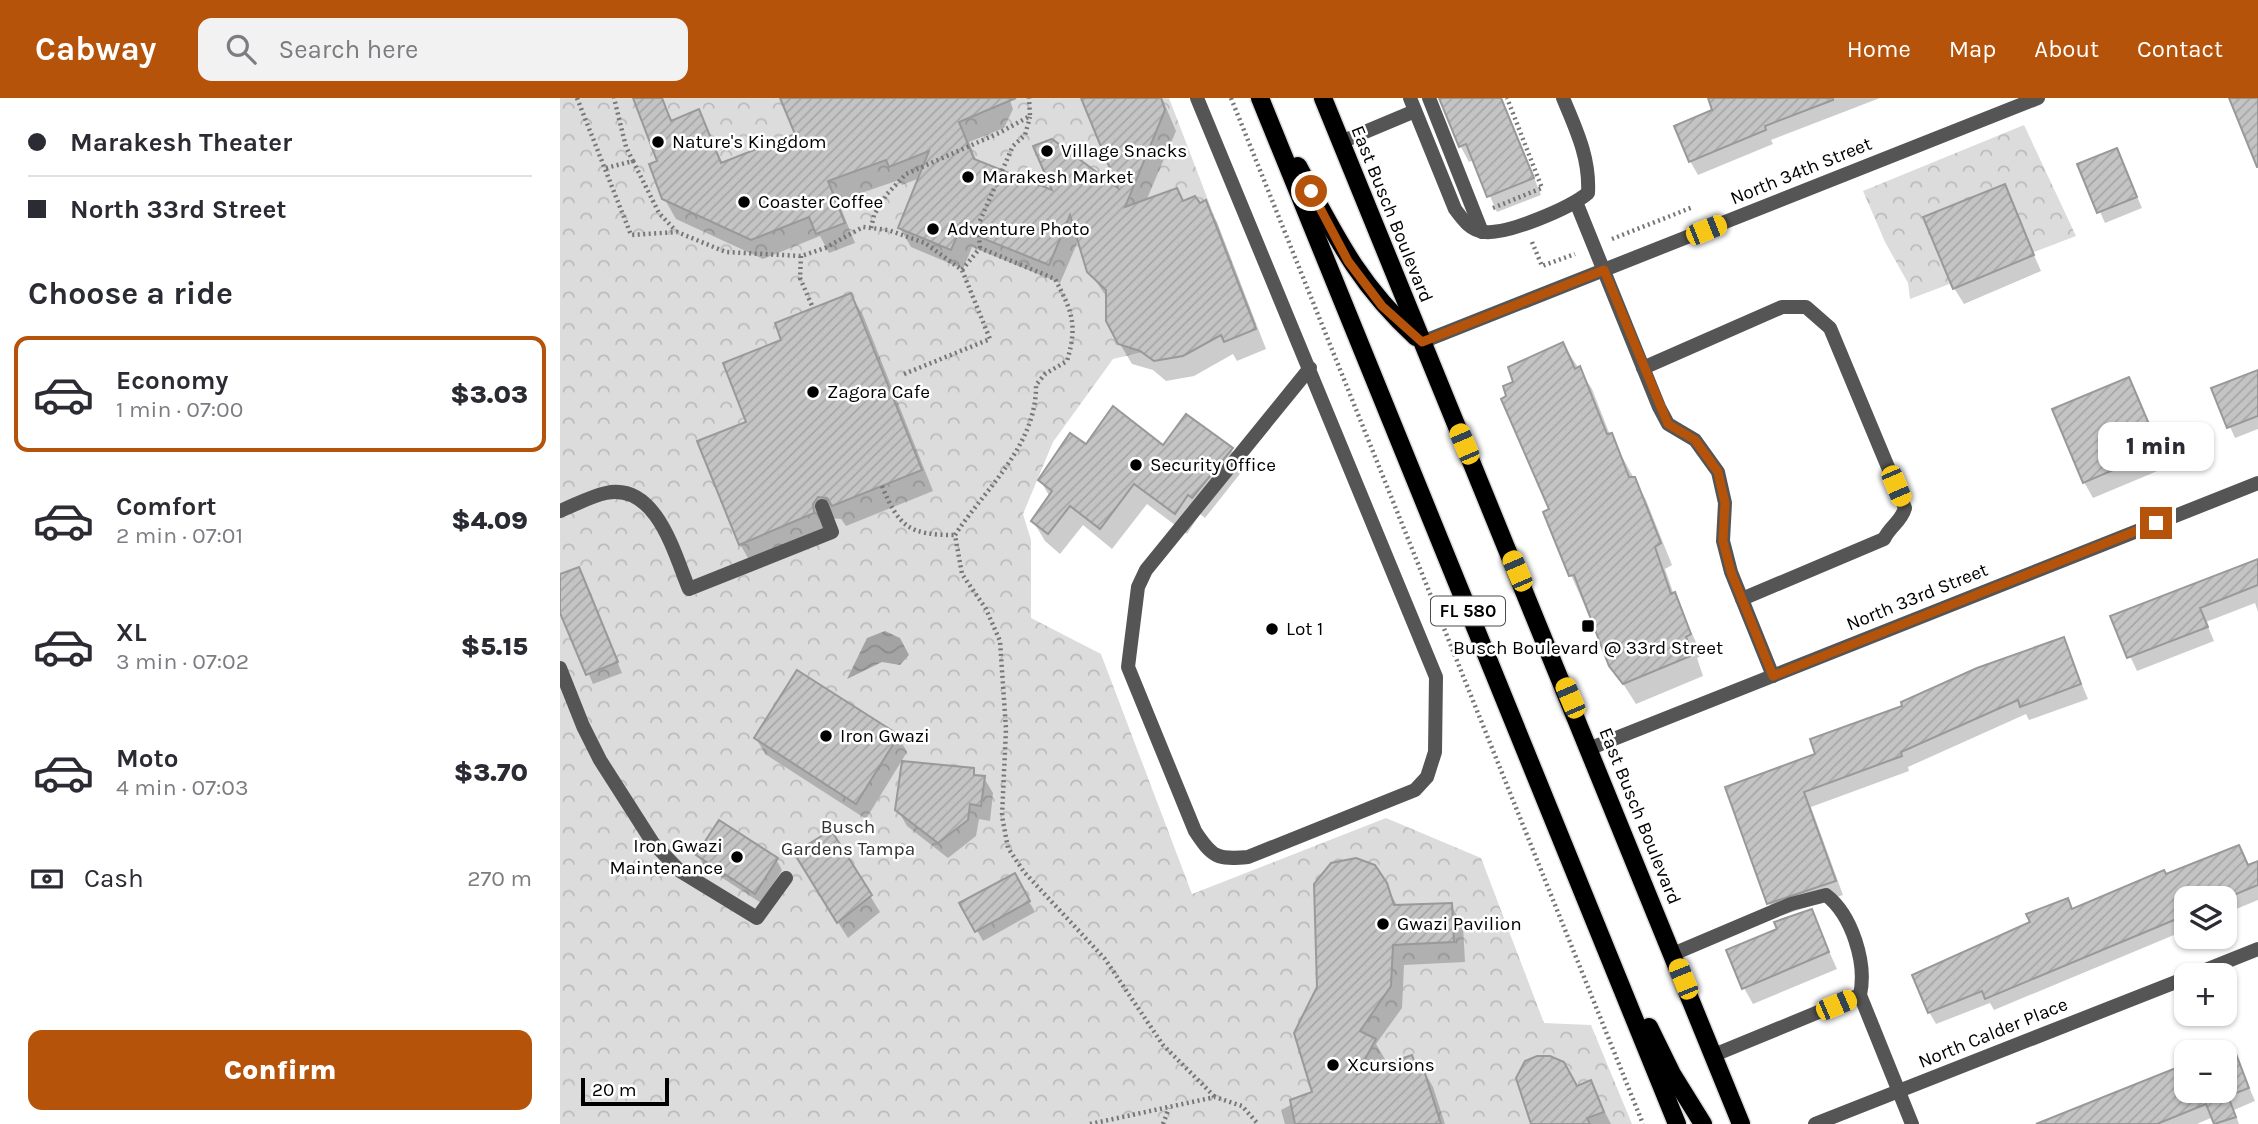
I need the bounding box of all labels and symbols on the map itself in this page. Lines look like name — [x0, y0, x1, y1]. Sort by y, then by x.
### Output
street label: East Busch Boulevard — [1346, 122, 1438, 306]
place label: Nature's Kingdom — [672, 131, 827, 153]
street label: North 34th Street — [1727, 133, 1875, 209]
marker: Nature's Kingdom — [650, 134, 666, 150]
place label: Village Snacks — [1061, 140, 1187, 162]
marker: Village Snacks — [1039, 143, 1055, 159]
place label: Marakesh Market — [982, 166, 1133, 188]
marker: Marakesh Market — [960, 169, 976, 185]
route start — [1295, 175, 1327, 207]
place label: Coaster Coffee — [758, 191, 883, 213]
marker: Coaster Coffee — [736, 194, 752, 210]
car — [1683, 212, 1730, 248]
place label: Adventure Photo — [947, 218, 1090, 240]
marker: Adventure Photo — [925, 221, 941, 237]
place label: Zagora Cafe — [827, 381, 930, 403]
marker: Zagora Cafe — [805, 384, 821, 400]
car — [1447, 421, 1482, 467]
callout: 1 min — [2098, 422, 2214, 470]
place label: Security Office — [1150, 454, 1276, 476]
marker: Security Office — [1128, 457, 1144, 473]
car — [1879, 463, 1914, 509]
route end — [2140, 507, 2172, 539]
car — [1500, 548, 1535, 594]
street label: North 33rd Street — [1843, 559, 1991, 635]
road number: FL 580 — [1431, 597, 1505, 626]
place label: Lot 1 — [1286, 618, 1323, 640]
marker: Busch Boulevard @ 33rd Street — [1580, 618, 1596, 634]
marker: Lot 1 — [1264, 621, 1280, 637]
place label: Busch Boulevard @ 33rd Street — [1453, 637, 1723, 659]
car — [1553, 675, 1588, 721]
street label: East Busch Boulevard — [1594, 724, 1686, 908]
place label: Iron Gwazi — [840, 725, 930, 747]
marker: Iron Gwazi — [818, 728, 834, 744]
park label: Busch Gardens Tampa — [781, 816, 915, 860]
place label: Iron Gwazi Maintenance — [609, 835, 723, 879]
marker: Iron Gwazi Maintenance — [729, 849, 745, 865]
place label: Gwazi Pavilion — [1397, 913, 1522, 935]
marker: Gwazi Pavilion — [1375, 916, 1391, 932]
car — [1666, 956, 1701, 1002]
car — [1813, 987, 1860, 1023]
street label: North Calder Place — [1915, 993, 2071, 1073]
place label: Xcursions — [1347, 1054, 1435, 1076]
marker: Xcursions — [1325, 1057, 1341, 1073]
scale bar — [581, 1075, 668, 1107]

